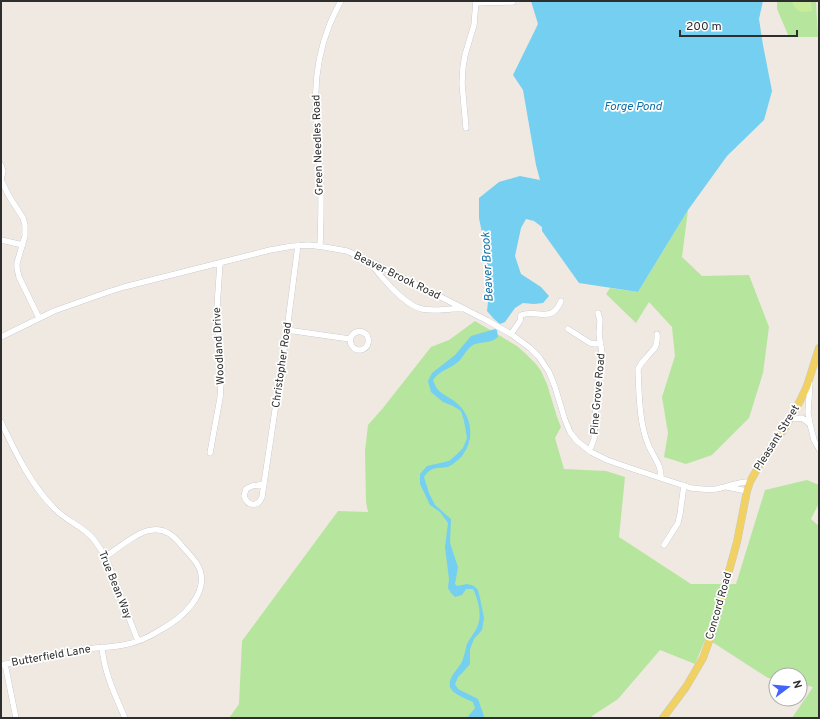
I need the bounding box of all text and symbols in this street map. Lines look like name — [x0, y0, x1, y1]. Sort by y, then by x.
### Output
scale bar — [680, 12, 797, 38]
text: 200 m — [686, 19, 722, 35]
street label: Green Needles Road — [309, 94, 327, 196]
water label: Forge Pond — [604, 99, 663, 115]
water label: Beaver Brook — [478, 231, 498, 302]
street label: Beaver Brook Road — [351, 249, 443, 303]
street label: Woodland Drive — [210, 307, 228, 385]
street label: Christopher Road — [269, 321, 295, 409]
street label: Pine Grove Road — [587, 353, 609, 435]
street label: Pleasant Street — [751, 402, 803, 474]
street label: True Bean Way — [95, 549, 135, 621]
street label: Concord Road — [703, 571, 735, 641]
street label: Butterfield Lane — [10, 642, 92, 670]
north arrow — [768, 667, 808, 707]
text: N — [789, 679, 804, 690]

